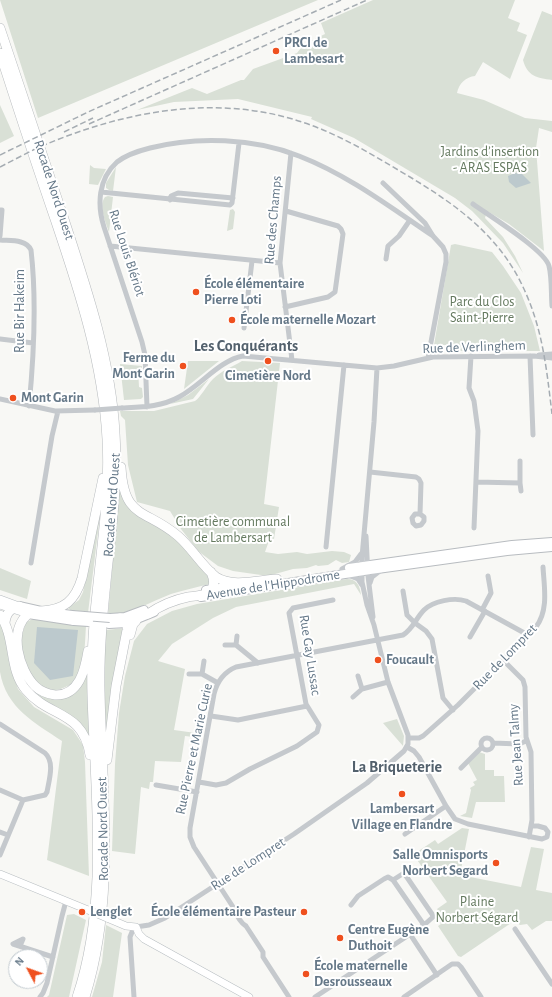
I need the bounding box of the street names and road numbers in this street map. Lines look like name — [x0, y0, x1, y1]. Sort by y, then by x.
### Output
street label: Rocade Nord Ouest — [30, 138, 78, 242]
street label: Rue des Champs — [261, 175, 285, 265]
street label: Rue Louis Blériot — [105, 207, 149, 299]
street label: Rue Bir Hakeim — [12, 269, 28, 353]
street label: Rue de Verlinghem — [422, 337, 526, 357]
street label: Rocade Nord Ouest — [100, 453, 124, 557]
street label: Avenue de l'Hippodrome — [205, 566, 341, 604]
street label: Rue Gay Lussac — [295, 614, 325, 696]
street label: Rue de Lompret — [469, 620, 541, 694]
street label: Rue Pierre et Marie Curie — [172, 682, 216, 816]
street label: Rue Jean Talmy — [505, 703, 527, 787]
street label: Rocade Nord Ouest — [94, 777, 112, 881]
street label: Rue de Lompret — [208, 834, 288, 894]

